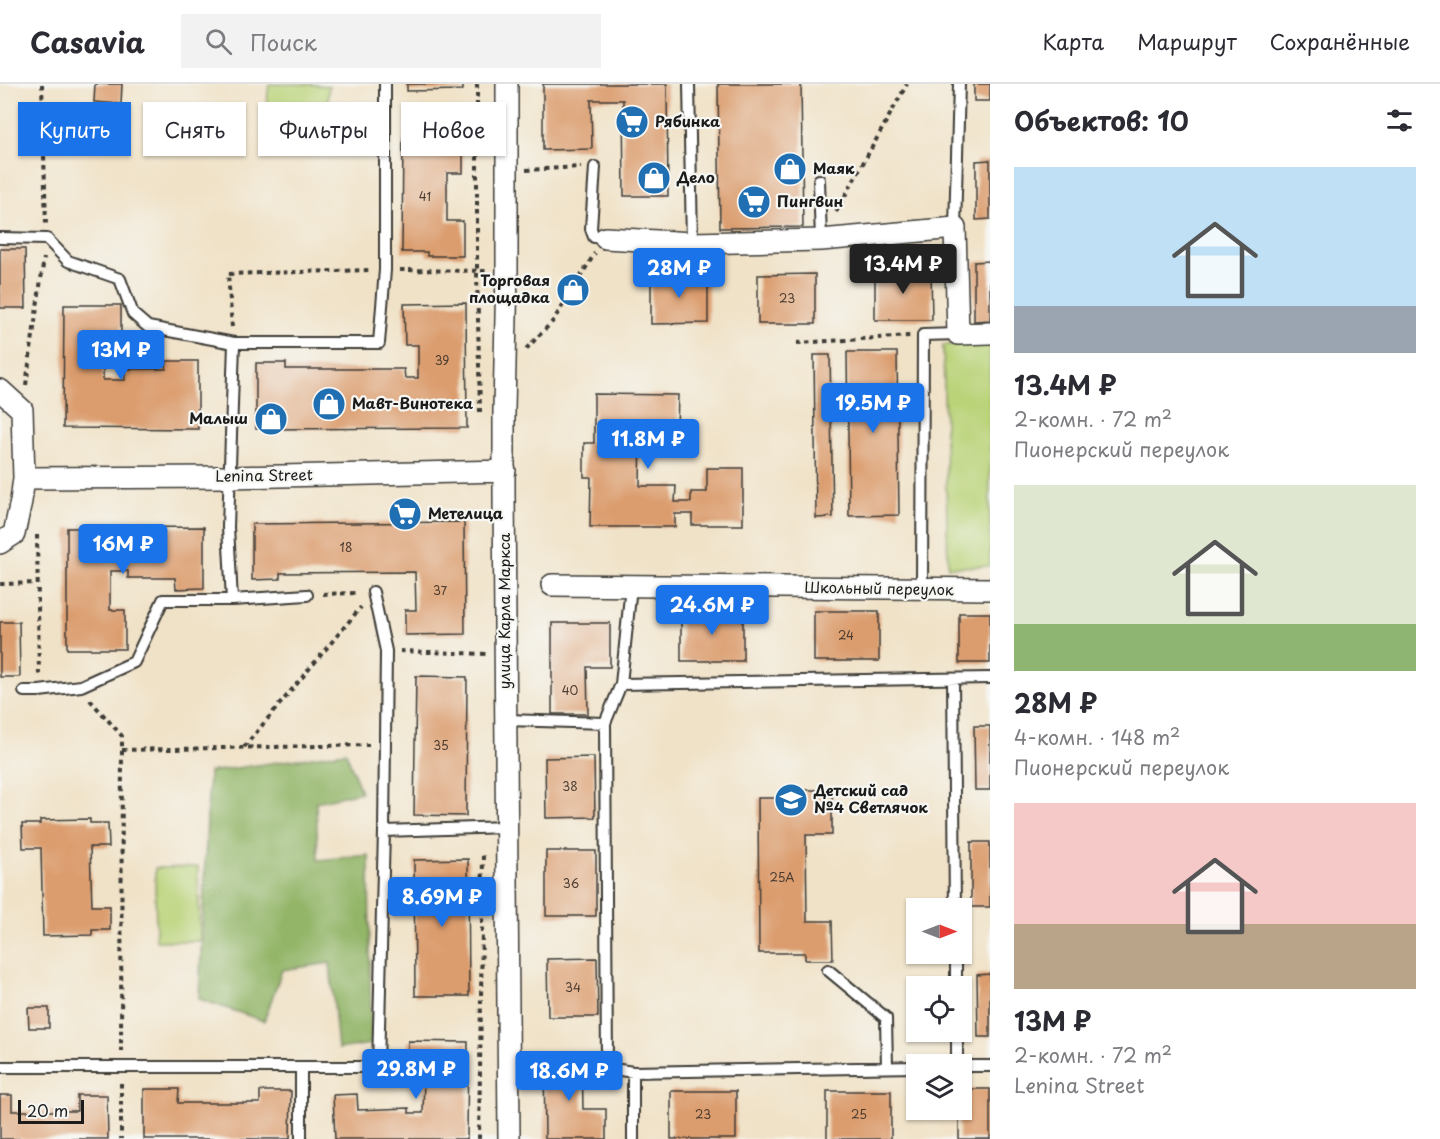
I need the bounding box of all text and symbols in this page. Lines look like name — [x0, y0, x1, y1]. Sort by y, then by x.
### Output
search box — [181, 14, 601, 68]
text: Casavia — [30, 20, 145, 63]
icon: search — [202, 25, 235, 58]
text: Поиск — [250, 25, 317, 58]
text: Карта — [1043, 25, 1104, 57]
text: Маршрут — [1137, 25, 1237, 57]
text: Сохранённые — [1270, 25, 1410, 57]
text: Объектов: 10 — [1014, 101, 1189, 140]
chip: Купить — [18, 102, 131, 156]
chip: Снять — [143, 102, 246, 156]
chip: Фильтры — [258, 102, 389, 156]
chip: Новое — [401, 102, 506, 156]
supermarket icon: Рябинка — [614, 104, 650, 140]
icon: filters — [1383, 104, 1416, 137]
place label: Рябинка — [655, 109, 720, 132]
shop icon: Маяк — [772, 151, 808, 187]
place label: Маяк — [813, 156, 855, 179]
shop icon: Дело — [636, 160, 672, 196]
place label: Дело — [676, 165, 715, 188]
supermarket icon: Пингвин — [736, 184, 772, 220]
house number: 41 — [419, 187, 431, 205]
place label: Пингвин — [777, 189, 844, 212]
icon: home — [1161, 206, 1269, 314]
pin: 13.4M ₽ — [848, 244, 958, 295]
pin: 28M ₽ — [637, 248, 721, 299]
text: 13.4M ₽ — [864, 248, 942, 278]
text: 28M ₽ — [647, 252, 711, 282]
place label: Торговая площадка — [469, 268, 550, 308]
shop icon: Торговая площадка — [555, 272, 591, 308]
house number: 23 — [779, 289, 795, 307]
pin: 13M ₽ — [79, 330, 163, 381]
text: 13M ₽ — [91, 334, 151, 364]
house number: 39 — [435, 351, 449, 369]
text: 13.4M ₽ — [1014, 365, 1116, 404]
pin: 19.5M ₽ — [818, 383, 928, 434]
shop icon: Мавт-Винотека — [311, 386, 347, 422]
text: 19.5M ₽ — [835, 387, 911, 417]
place label: Мавт-Винотека — [352, 391, 473, 414]
shop icon: Малыш — [253, 401, 289, 437]
text: 2-комн. · 72 m² — [1014, 404, 1172, 434]
place label: Малыш — [189, 406, 248, 429]
pin: 11.8M ₽ — [593, 419, 703, 470]
text: 11.8M ₽ — [611, 423, 685, 453]
text: Пионерский переулок — [1014, 434, 1229, 464]
street label: Lenina Street — [215, 462, 313, 487]
supermarket icon: Метелица — [387, 496, 423, 532]
place label: Метелица — [428, 501, 504, 524]
pin: 16M ₽ — [81, 524, 165, 575]
icon: home — [1161, 524, 1269, 632]
text: 16M ₽ — [92, 528, 154, 558]
street label: улица Карла Маркса — [492, 532, 515, 689]
house number: 18 — [340, 538, 352, 556]
street label: Школьный переулок — [804, 575, 954, 600]
house number: 37 — [433, 581, 448, 599]
pin: 24.6M ₽ — [657, 585, 767, 636]
text: 24.6M ₽ — [670, 589, 754, 619]
house number: 24 — [838, 626, 854, 644]
house number: 40 — [562, 681, 579, 699]
text: 28M ₽ — [1014, 683, 1097, 722]
text: 4-комн. · 148 m² — [1014, 722, 1180, 752]
house number: 35 — [433, 736, 449, 754]
text: Пионерский переулок — [1014, 752, 1229, 782]
house number: 38 — [562, 777, 578, 795]
place label: Детский сад №4 Светлячок — [813, 778, 928, 818]
school or university icon: Детский сад №4 Светлячок — [773, 782, 809, 818]
icon: home — [1161, 842, 1269, 950]
house number: 25А — [769, 868, 795, 886]
house number: 36 — [563, 874, 579, 892]
pin: 8.69M ₽ — [387, 877, 497, 928]
text: 8.69M ₽ — [402, 881, 482, 911]
north arrow — [906, 898, 972, 964]
map controls — [906, 898, 972, 1120]
button: locate — [906, 976, 972, 1042]
house number: 34 — [565, 978, 581, 996]
text: 13M ₽ — [1014, 1001, 1091, 1040]
text: 2-комн. · 72 m² — [1014, 1040, 1172, 1070]
pin: 29.8M ₽ — [361, 1049, 471, 1100]
pin: 18.6M ₽ — [514, 1051, 624, 1102]
text: 29.8M ₽ — [376, 1053, 456, 1083]
button: layers — [906, 1054, 972, 1120]
text: 18.6M ₽ — [529, 1055, 609, 1085]
text: Lenina Street — [1014, 1070, 1144, 1100]
scale bar — [18, 1097, 84, 1124]
text: 20 m — [27, 1098, 68, 1122]
house number: 23 — [695, 1105, 711, 1123]
house number: 25 — [851, 1105, 867, 1123]

